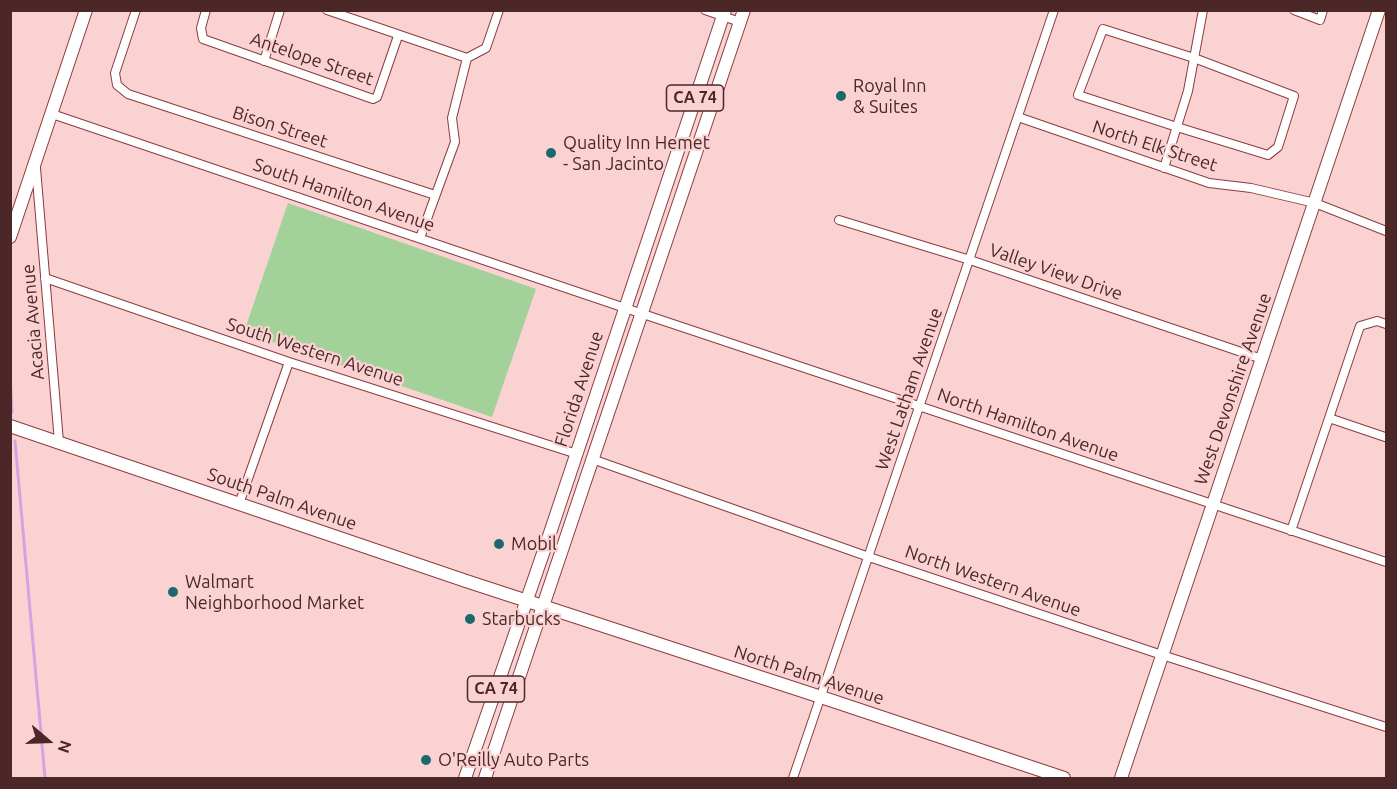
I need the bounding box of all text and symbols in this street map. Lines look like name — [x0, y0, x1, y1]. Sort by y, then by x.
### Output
street label: Antelope Street — [247, 28, 377, 90]
place label: Royal Inn & Suites — [853, 75, 927, 118]
road number: CA 74 — [666, 85, 724, 111]
marker: Royal Inn & Suites — [834, 89, 848, 103]
street label: Bison Street — [230, 101, 330, 153]
street label: North Elk Street — [1090, 116, 1220, 176]
place label: Quality Inn Hemet - San Jacinto — [563, 132, 710, 174]
marker: Quality Inn Hemet - San Jacinto — [544, 146, 558, 160]
street label: South Hamilton Avenue — [250, 154, 438, 236]
street label: Valley View Drive — [987, 239, 1125, 305]
street label: Acacia Avenue — [17, 263, 49, 381]
street label: West Devonshire Avenue — [1190, 290, 1276, 488]
street label: West Latham Avenue — [871, 305, 947, 473]
street label: South Western Avenue — [224, 313, 406, 391]
street label: Florida Avenue — [550, 328, 608, 450]
street label: North Hamilton Avenue — [934, 384, 1122, 466]
street label: South Palm Avenue — [204, 463, 360, 535]
place label: Mobil — [511, 533, 557, 555]
marker: Mobil — [492, 537, 506, 551]
street label: North Western Avenue — [902, 541, 1084, 621]
place label: Walmart Neighborhood Market — [185, 571, 364, 614]
marker: Walmart Neighborhood Market — [166, 585, 180, 599]
place label: Starbucks — [482, 608, 561, 630]
marker: Starbucks — [463, 612, 477, 626]
street label: North Palm Avenue — [731, 641, 887, 709]
road number: CA 74 — [468, 676, 524, 702]
north arrow — [18, 711, 78, 771]
text: N — [55, 738, 75, 755]
place label: O'Reilly Auto Parts — [438, 749, 589, 771]
marker: O'Reilly Auto Parts — [419, 753, 433, 767]

